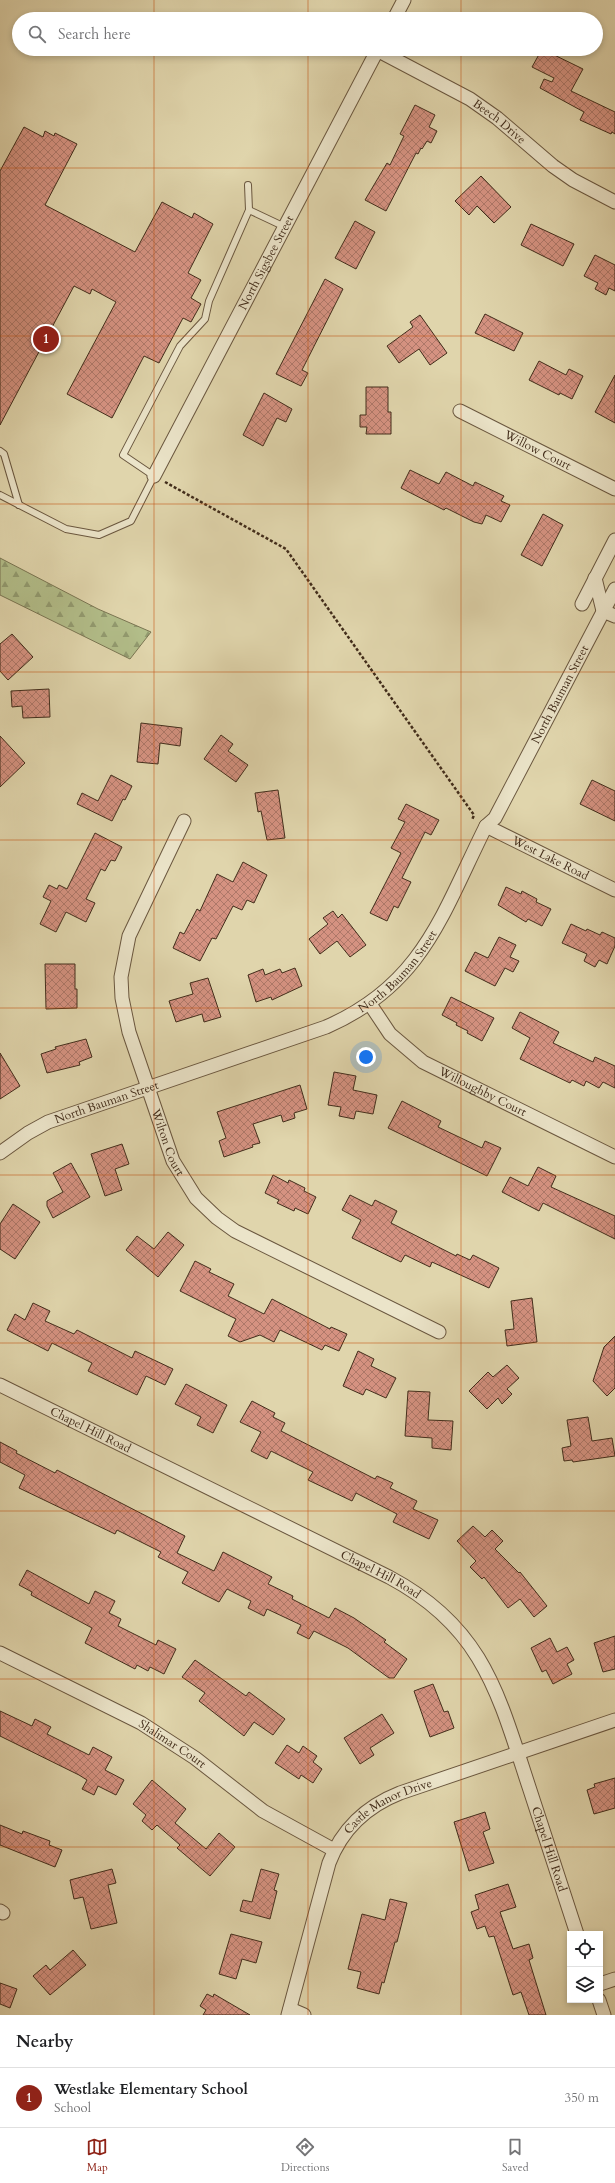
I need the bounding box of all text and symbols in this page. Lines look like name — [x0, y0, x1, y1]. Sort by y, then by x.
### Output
search box — [12, 12, 603, 56]
icon: search — [26, 23, 48, 45]
text: Search here — [58, 24, 131, 44]
street label: Beech Drive — [470, 95, 529, 147]
street label: North Sigsbee Street — [235, 212, 297, 313]
pin: 1 — [33, 324, 59, 354]
street label: Willow Court — [501, 426, 574, 474]
street label: North Bauman Street — [527, 642, 592, 746]
street label: West Lake Road — [509, 832, 592, 884]
street label: North Bauman Street — [355, 927, 440, 1016]
your location — [356, 1047, 376, 1067]
street label: Willoughby Court — [435, 1063, 529, 1120]
street label: North Bauman Street — [52, 1077, 161, 1127]
street label: Wilton Court — [147, 1106, 188, 1179]
street label: Chapel Hill Road — [47, 1403, 134, 1457]
street label: Chapel Hill Road — [338, 1546, 424, 1602]
street label: Shalimar Court — [136, 1716, 210, 1772]
street label: Castle Manor Drive — [340, 1775, 434, 1837]
street label: Chapel Hill Road — [528, 1805, 571, 1894]
map controls — [567, 1931, 603, 2003]
button: locate — [567, 1931, 603, 1967]
button: layers — [567, 1967, 603, 2003]
text: Nearby — [16, 2030, 73, 2053]
text: Westlake Elementary School — [54, 2079, 248, 2099]
text: 1 — [26, 2089, 32, 2107]
text: 350 m — [565, 2089, 599, 2107]
text: School — [54, 2099, 91, 2117]
tab: Map — [86, 2136, 108, 2175]
tab: Directions — [281, 2136, 329, 2175]
tab: Saved — [502, 2136, 529, 2175]

